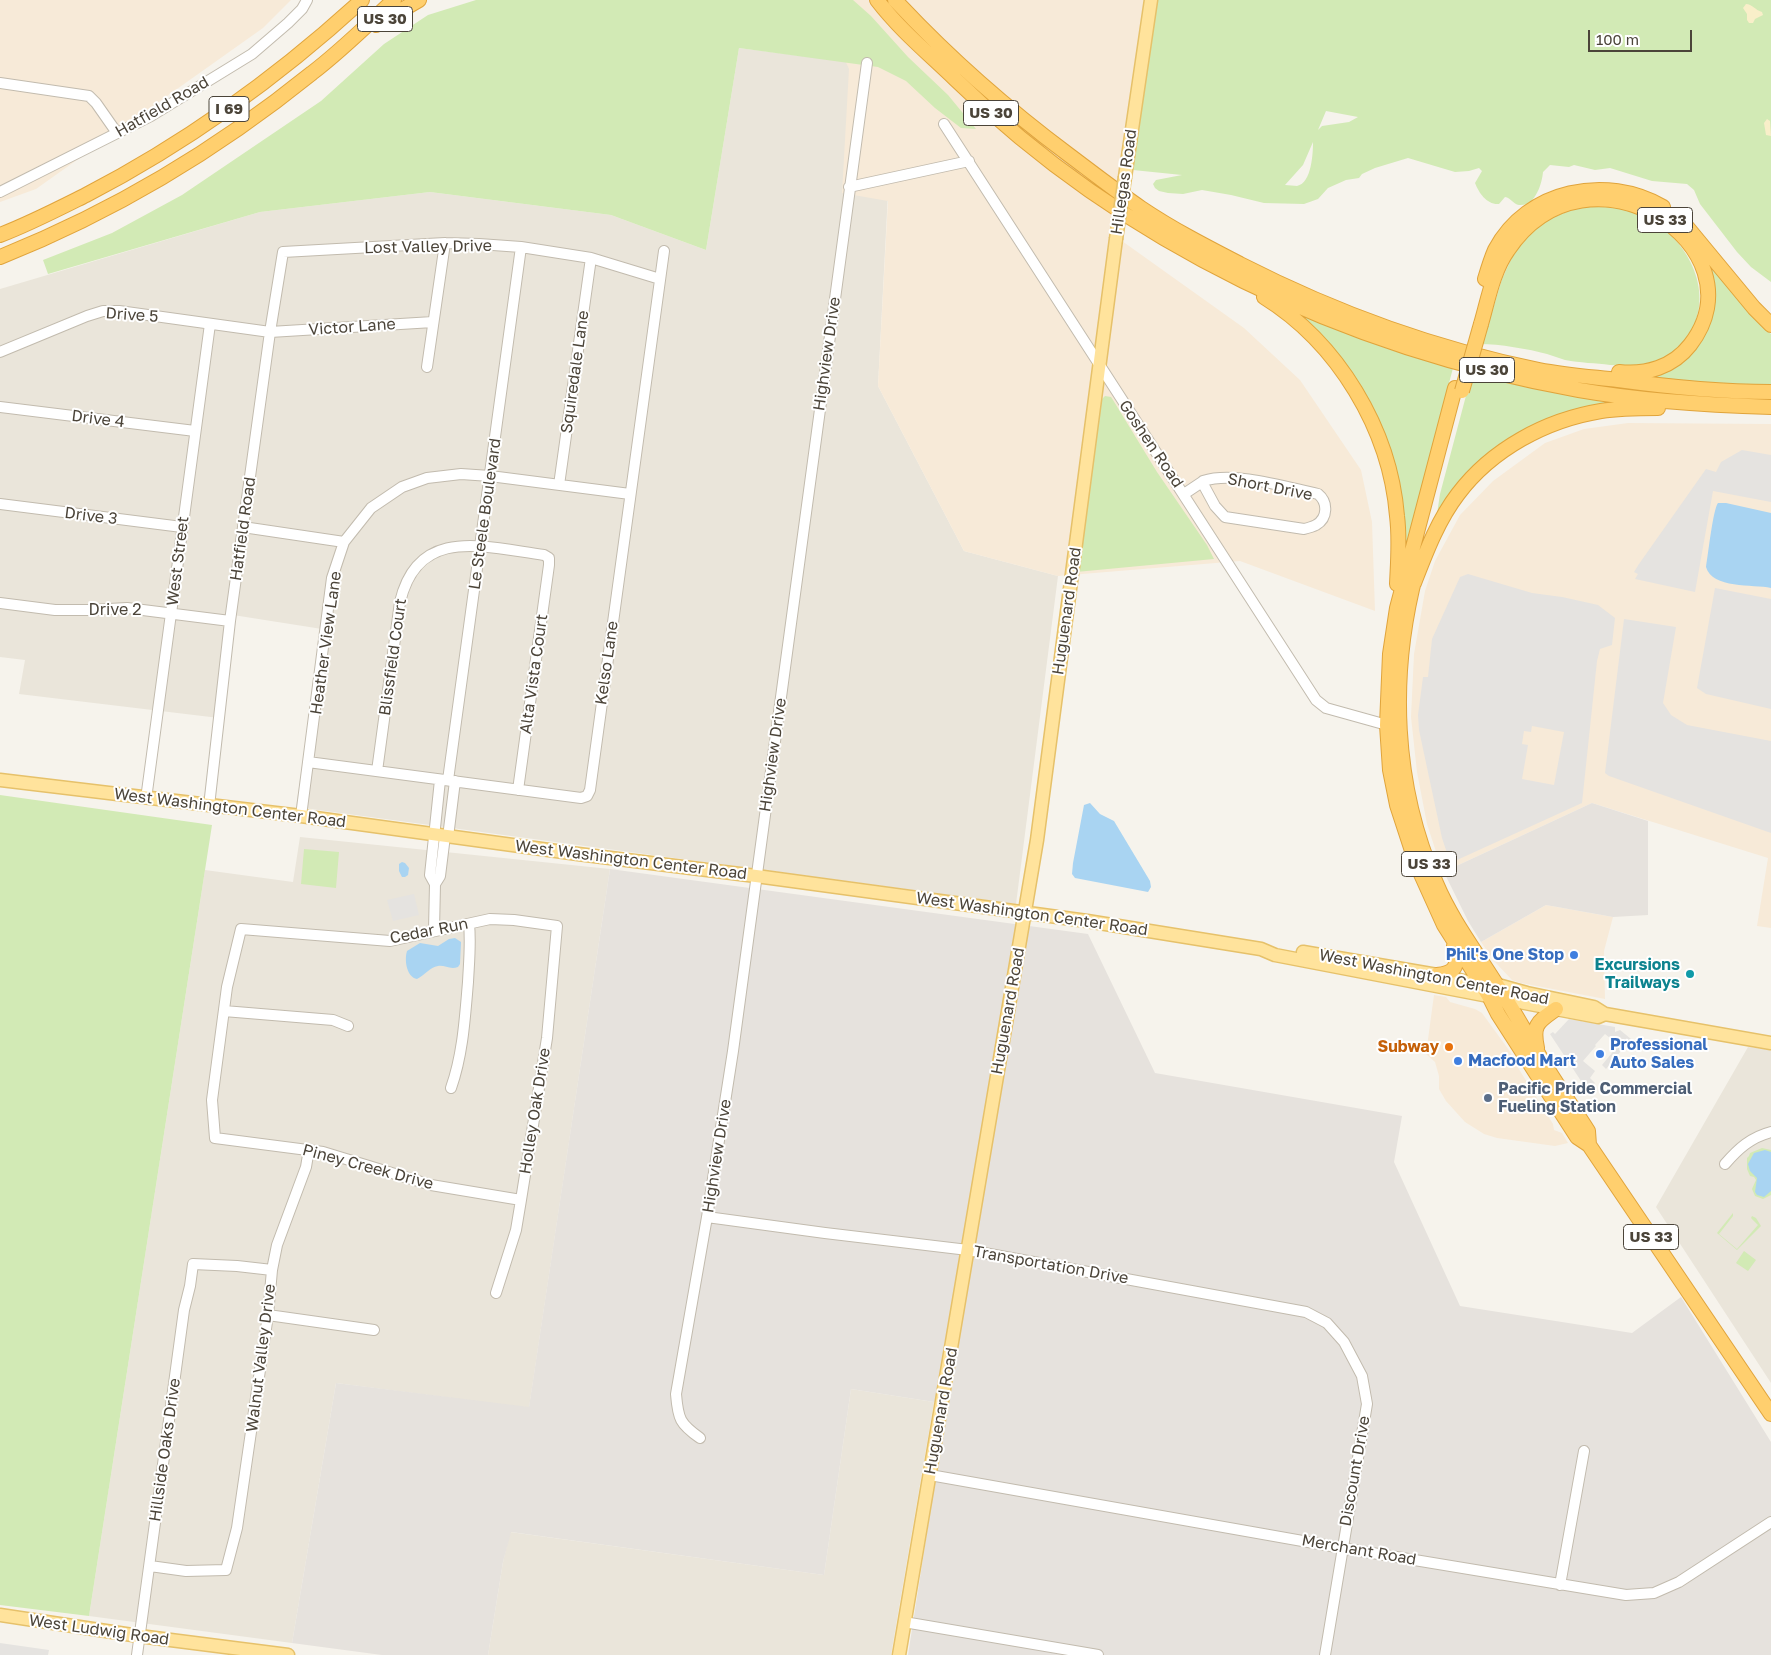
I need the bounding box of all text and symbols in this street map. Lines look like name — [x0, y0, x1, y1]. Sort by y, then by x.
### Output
road number: US 30 — [358, 6, 412, 32]
scale bar — [1591, 20, 1695, 52]
text: 100 m — [1596, 30, 1639, 48]
street label: Hatfield Road — [112, 72, 212, 142]
road number: I 69 — [209, 96, 249, 122]
road number: US 30 — [964, 100, 1018, 126]
street label: Hillegas Road — [1107, 128, 1141, 236]
road number: US 33 — [1638, 208, 1692, 232]
street label: Lost Valley Drive — [364, 236, 492, 258]
street label: Highview Drive — [810, 296, 844, 412]
street label: Drive 5 — [105, 304, 159, 326]
street label: Squiredale Lane — [557, 309, 593, 435]
street label: Victor Lane — [308, 314, 396, 340]
road number: US 30 — [1460, 358, 1514, 382]
street label: Goshen Road — [1115, 397, 1187, 491]
street label: Drive 4 — [70, 406, 126, 432]
street label: Le Steele Boulevard — [465, 437, 505, 591]
street label: Short Drive — [1226, 469, 1314, 505]
street label: Hatfield Road — [226, 476, 260, 582]
street label: Drive 3 — [64, 503, 118, 529]
street label: West Street — [163, 515, 193, 607]
street label: Huguenard Road — [1049, 546, 1085, 676]
street label: Heather View Lane — [306, 570, 346, 716]
street label: Blissfield Court — [375, 597, 411, 717]
street label: Drive 2 — [89, 600, 141, 620]
street label: Alta Vista Court — [516, 613, 552, 735]
street label: Kelso Lane — [592, 620, 622, 706]
street label: Highview Drive — [756, 697, 790, 813]
street label: West Washington Center Road — [113, 784, 347, 832]
street label: West Washington Center Road — [514, 836, 748, 884]
road number: US 33 — [1402, 852, 1456, 876]
street label: West Washington Center Road — [915, 888, 1149, 940]
street label: Cedar Run — [388, 914, 470, 948]
street label: West Washington Center Road — [1317, 945, 1551, 1009]
place label: Phil's One Stop — [1446, 945, 1564, 965]
street label: Huguenard Road — [987, 946, 1029, 1076]
marker: Phil's One Stop — [1568, 949, 1580, 961]
place label: Excursions Trailways — [1595, 955, 1680, 993]
marker: Excursions Trailways — [1684, 968, 1696, 980]
place label: Professional Auto Sales — [1610, 1035, 1708, 1073]
place label: Subway — [1377, 1037, 1439, 1057]
marker: Subway — [1443, 1041, 1455, 1053]
street label: Holley Oak Drive — [516, 1047, 554, 1175]
marker: Professional Auto Sales — [1594, 1048, 1606, 1060]
place label: Macfood Mart — [1468, 1051, 1576, 1071]
marker: Macfood Mart — [1452, 1055, 1464, 1067]
place label: Pacific Pride Commercial Fueling Station — [1498, 1079, 1692, 1117]
marker: Pacific Pride Commercial Fueling Station — [1482, 1092, 1494, 1104]
street label: Highview Drive — [699, 1098, 735, 1214]
street label: Piney Creek Drive — [300, 1140, 436, 1194]
road number: US 33 — [1624, 1224, 1678, 1250]
street label: Transportation Drive — [972, 1242, 1130, 1288]
street label: Walnut Valley Drive — [242, 1283, 280, 1433]
street label: Huguenard Road — [920, 1346, 962, 1476]
street label: Hillside Oaks Drive — [145, 1377, 185, 1523]
street label: Discount Drive — [1336, 1414, 1374, 1528]
street label: Merchant Road — [1300, 1530, 1418, 1570]
street label: West Ludwig Road — [28, 1611, 170, 1649]

